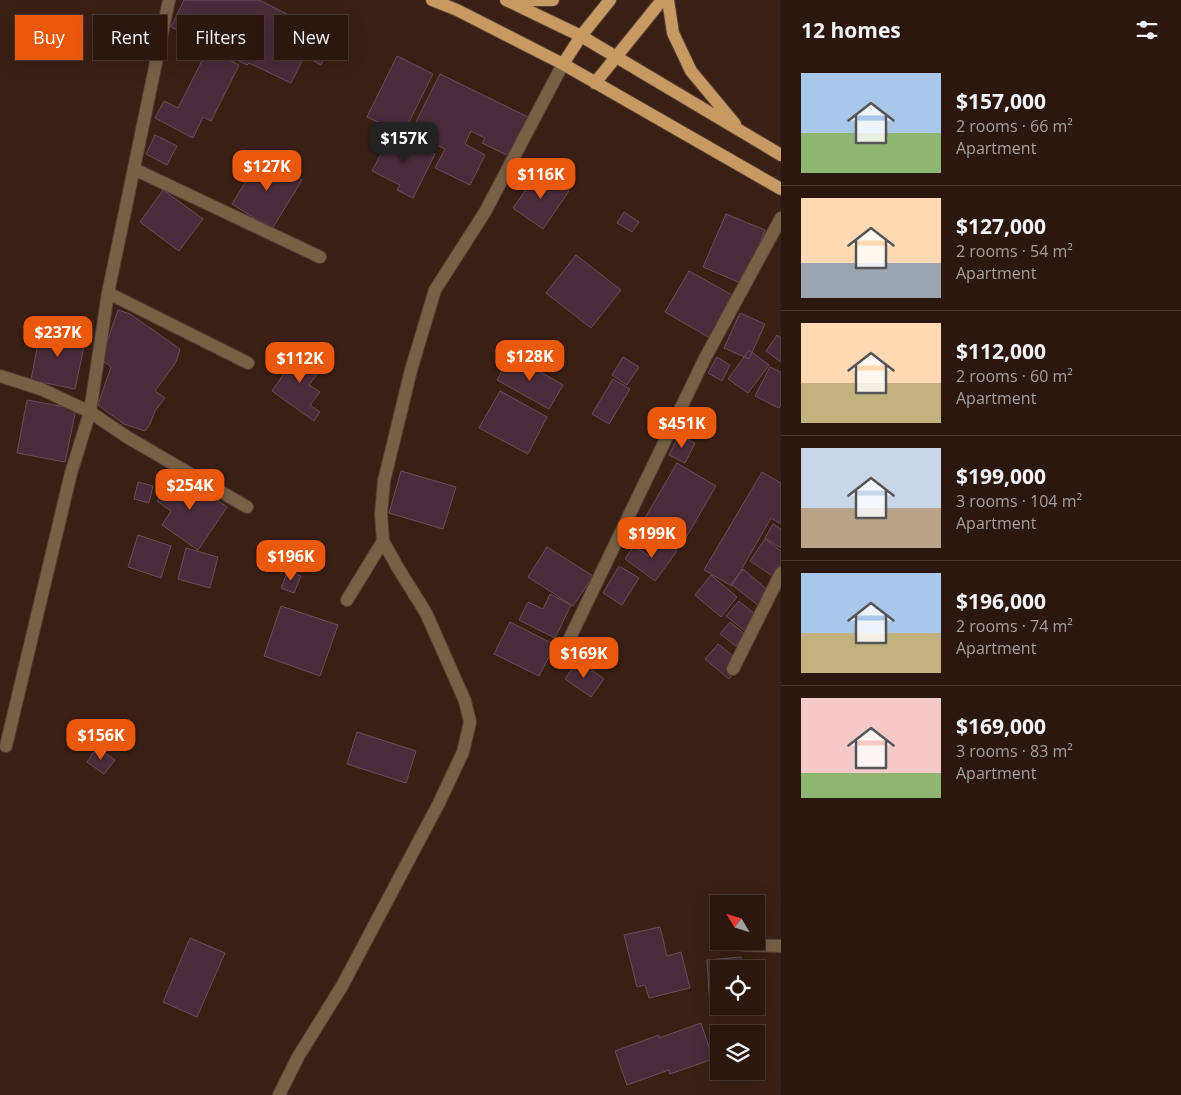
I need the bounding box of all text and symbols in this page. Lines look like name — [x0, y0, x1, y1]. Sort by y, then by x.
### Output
chip: Buy — [15, 15, 83, 60]
chip: Rent — [93, 15, 167, 60]
chip: Filters — [177, 15, 264, 60]
chip: New — [274, 15, 348, 60]
text: 12 homes — [801, 16, 901, 44]
icon: filters — [1133, 16, 1161, 44]
text: $157,000 — [956, 87, 1046, 115]
icon: home — [841, 93, 901, 153]
text: 2 rooms · 66 m² — [956, 115, 1073, 137]
pin: $157K — [369, 121, 439, 164]
text: $157K — [380, 127, 428, 149]
text: Apartment — [956, 137, 1036, 159]
pin: $127K — [232, 150, 302, 192]
text: $127K — [243, 155, 291, 177]
pin: $116K — [506, 158, 576, 200]
text: $116K — [517, 163, 565, 185]
text: $127,000 — [956, 212, 1046, 240]
icon: home — [841, 218, 901, 278]
text: 2 rooms · 54 m² — [956, 240, 1073, 262]
text: Apartment — [956, 262, 1036, 284]
pin: $237K — [23, 316, 93, 358]
text: $237K — [34, 321, 82, 343]
text: $112,000 — [956, 337, 1046, 365]
pin: $128K — [495, 340, 565, 382]
pin: $112K — [265, 342, 335, 384]
icon: home — [841, 343, 901, 403]
text: $128K — [506, 345, 554, 367]
text: $112K — [276, 347, 324, 369]
text: 2 rooms · 60 m² — [956, 365, 1073, 387]
text: Apartment — [956, 387, 1036, 409]
pin: $451K — [647, 406, 717, 449]
text: $451K — [658, 412, 706, 434]
text: $199,000 — [956, 462, 1046, 490]
pin: $254K — [155, 468, 225, 511]
icon: home — [841, 468, 901, 528]
text: $254K — [166, 474, 214, 496]
text: 3 rooms · 104 m² — [956, 490, 1082, 512]
text: Apartment — [956, 512, 1036, 534]
pin: $199K — [617, 516, 687, 559]
text: $199K — [628, 522, 676, 544]
pin: $196K — [256, 540, 326, 582]
text: $196K — [267, 545, 315, 567]
text: $196,000 — [956, 587, 1046, 615]
icon: home — [841, 593, 901, 653]
text: 2 rooms · 74 m² — [956, 615, 1073, 637]
pin: $169K — [549, 636, 619, 679]
text: Apartment — [956, 637, 1036, 659]
text: $169K — [560, 642, 608, 664]
text: $169,000 — [956, 712, 1046, 740]
pin: $156K — [66, 718, 136, 761]
icon: home — [841, 718, 901, 778]
text: $156K — [77, 724, 125, 746]
text: 3 rooms · 83 m² — [956, 740, 1073, 762]
text: Apartment — [956, 762, 1036, 784]
north arrow — [710, 895, 765, 950]
map controls — [710, 895, 765, 1080]
button: locate — [710, 960, 765, 1015]
button: layers — [710, 1025, 765, 1080]

